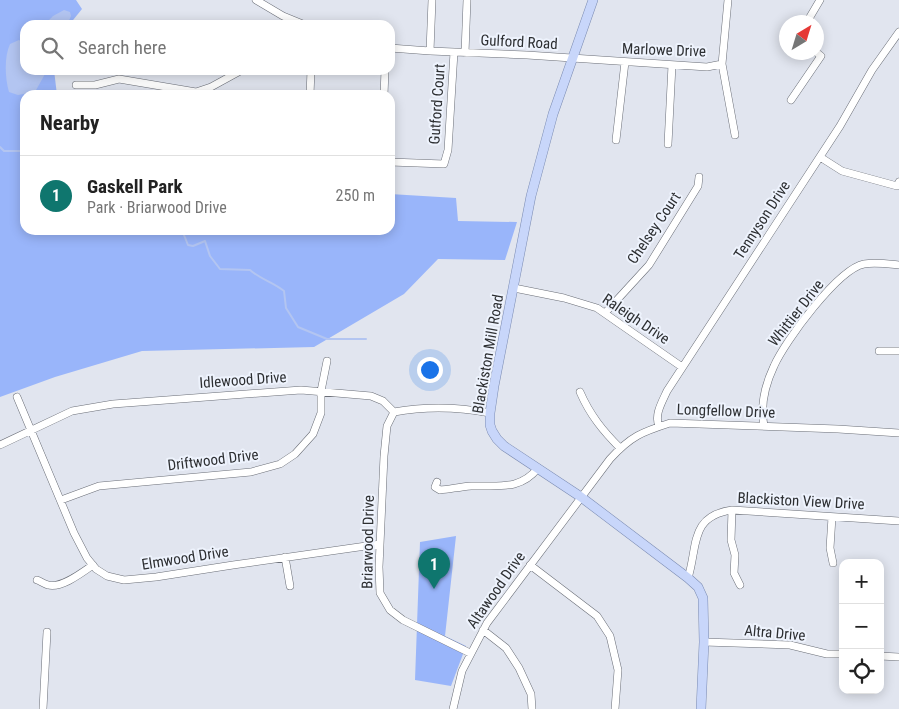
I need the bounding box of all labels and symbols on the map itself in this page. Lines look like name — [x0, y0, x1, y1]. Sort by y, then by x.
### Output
north arrow — [779, 15, 824, 60]
street label: Gulford Road — [480, 31, 558, 53]
street label: Marlowe Drive — [622, 40, 706, 60]
street label: Gutford Court — [425, 63, 449, 145]
street label: Tennyson Drive — [730, 177, 794, 263]
street label: Chelsey Court — [624, 189, 684, 267]
street label: Whittier Drive — [764, 276, 828, 350]
street label: Raleigh Drive — [599, 290, 673, 348]
street label: Blackiston Mill Road — [469, 293, 507, 415]
your location — [417, 357, 443, 383]
street label: Idlewood Drive — [199, 368, 287, 392]
street label: Longfellow Drive — [676, 400, 776, 422]
street label: Driftwood Drive — [167, 445, 259, 475]
street label: Blackiston View Drive — [737, 489, 865, 513]
street label: Briarwood Drive — [358, 495, 378, 589]
street label: Elmwood Drive — [140, 542, 230, 574]
pin: 1 — [418, 548, 450, 589]
street label: Altawood Drive — [463, 548, 529, 632]
street label: Altra Drive — [744, 621, 806, 645]

